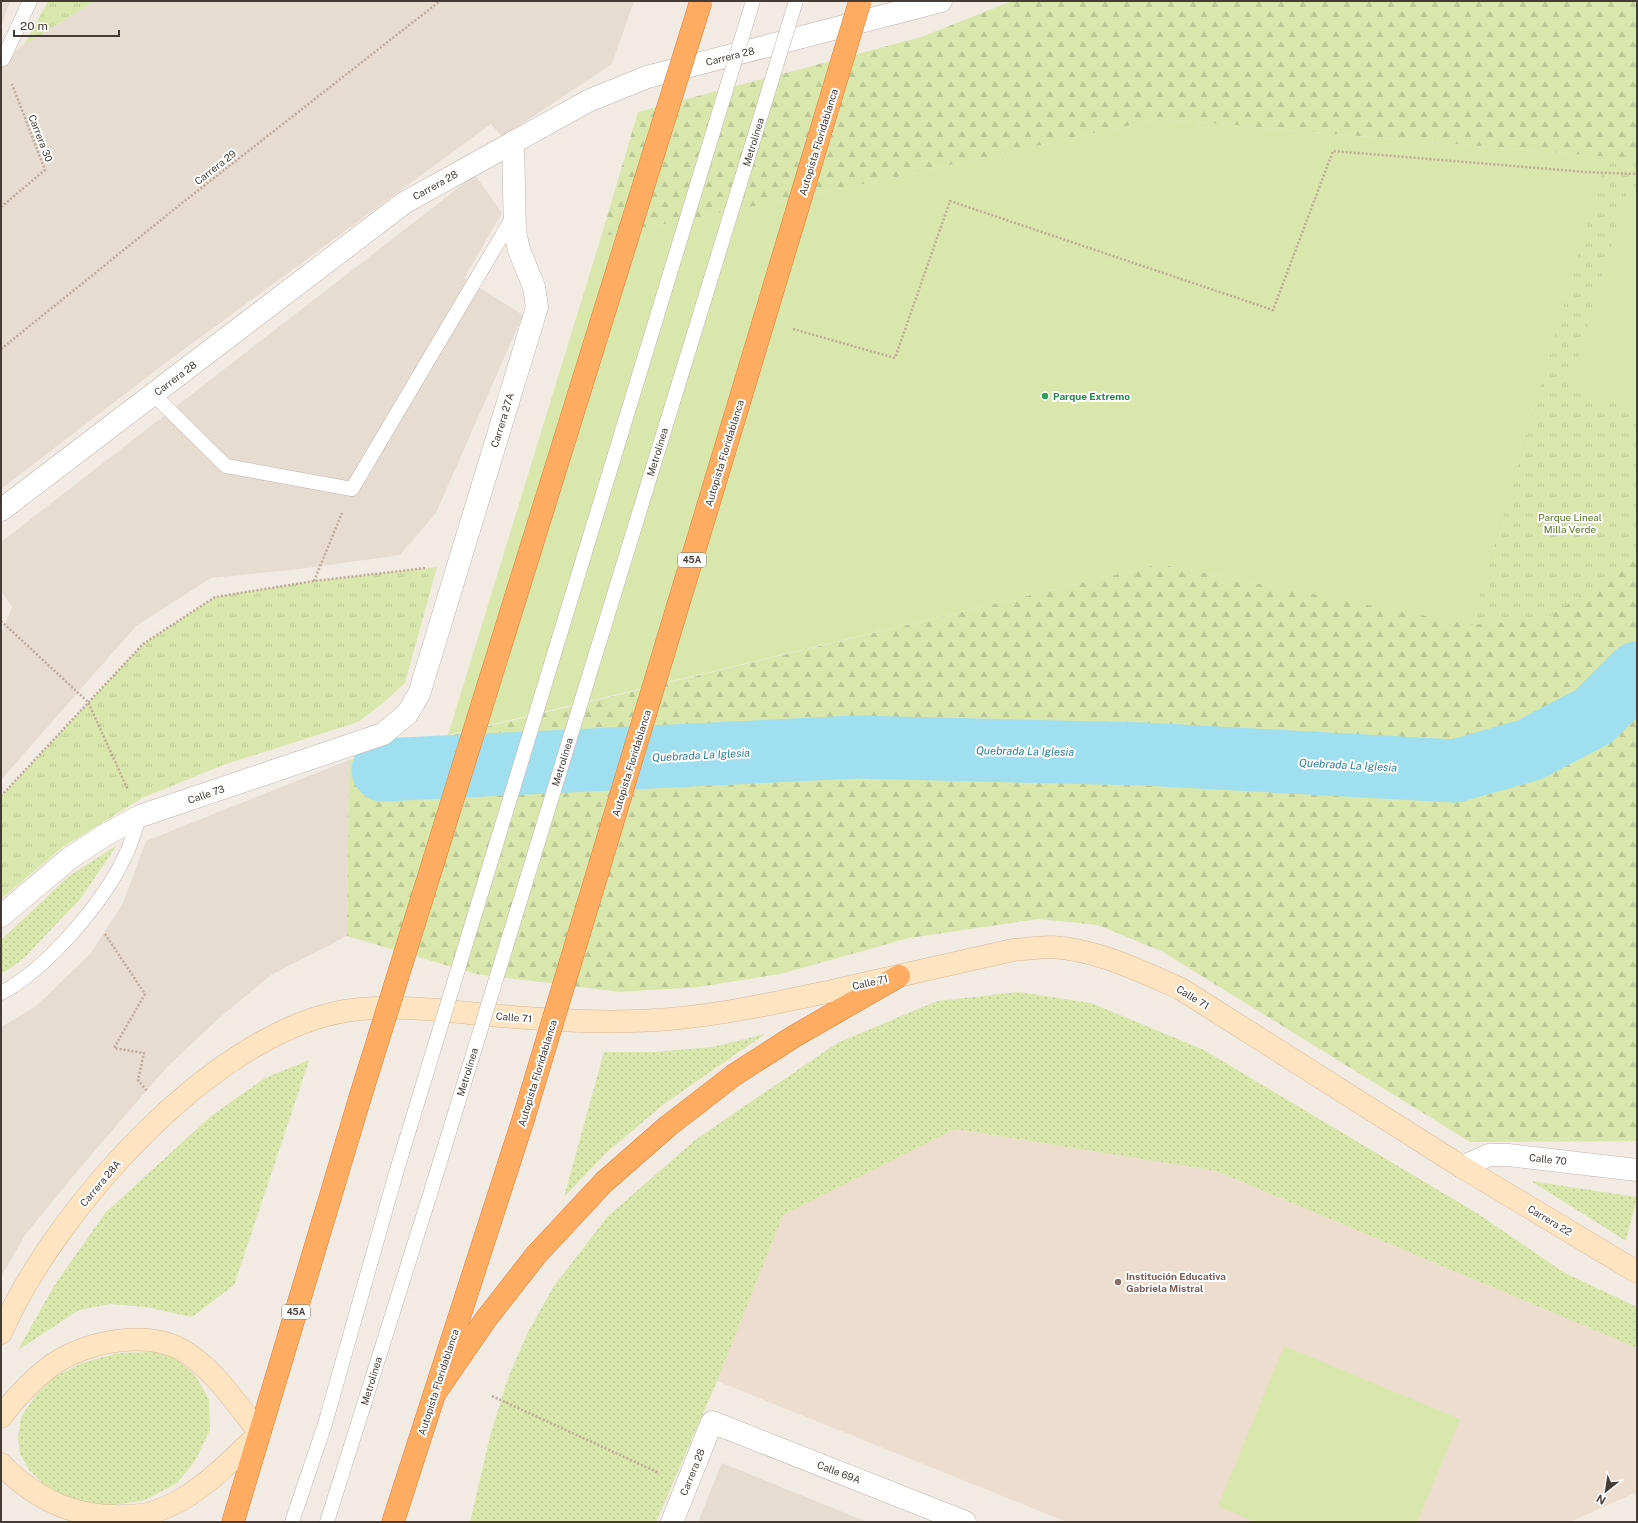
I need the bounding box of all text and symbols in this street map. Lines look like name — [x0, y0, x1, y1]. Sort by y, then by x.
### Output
scale bar — [14, 12, 119, 38]
text: 20 m — [20, 19, 48, 33]
street label: Carrera 28 — [704, 44, 756, 68]
street label: Autopista Floridablanca — [796, 87, 840, 197]
street label: Carrera 30 — [26, 113, 56, 163]
street label: Metrolínea — [740, 116, 766, 168]
street label: Carrera 29 — [192, 147, 238, 187]
street label: Carrera 28 — [410, 168, 460, 202]
street label: Carrera 28 — [151, 358, 199, 398]
place label: Parque Extremo — [1053, 390, 1130, 402]
street label: Carrera 27A — [488, 391, 516, 449]
marker: Parque Extremo — [1040, 391, 1050, 401]
street label: Autopista Floridablanca — [702, 398, 746, 508]
street label: Metrolínea — [644, 426, 670, 478]
park label: Parque Lineal Milla Verde — [1538, 511, 1602, 535]
road number: 45A — [678, 553, 706, 567]
street label: Autopista Floridablanca — [609, 708, 653, 818]
street label: Metrolínea — [549, 736, 575, 788]
water label: Quebrada La Iglesia — [976, 744, 1074, 758]
water label: Quebrada La Iglesia — [652, 746, 750, 764]
water label: Quebrada La Iglesia — [1299, 756, 1397, 774]
street label: Calle 73 — [186, 782, 226, 806]
street label: Calle 71 — [851, 972, 889, 992]
street label: Calle 71 — [1174, 983, 1212, 1011]
street label: Calle 71 — [495, 1009, 533, 1025]
street label: Autopista Floridablanca — [515, 1018, 559, 1128]
street label: Metrolínea — [454, 1046, 480, 1098]
street label: Calle 70 — [1528, 1151, 1568, 1167]
street label: Carrera 28A — [77, 1157, 123, 1209]
street label: Carrera 22 — [1526, 1202, 1574, 1238]
place label: Institución Educativa Gabriela Mistral — [1126, 1270, 1226, 1294]
marker: Institución Educativa Gabriela Mistral — [1113, 1277, 1123, 1287]
road number: 45A — [282, 1305, 310, 1319]
street label: Autopista Floridablanca — [415, 1327, 461, 1437]
street label: Metrolínea — [358, 1355, 384, 1407]
street label: Carrera 28 — [677, 1447, 707, 1497]
street label: Calle 69A — [816, 1458, 862, 1486]
north arrow — [1586, 1471, 1626, 1511]
text: N — [1594, 1492, 1608, 1507]

